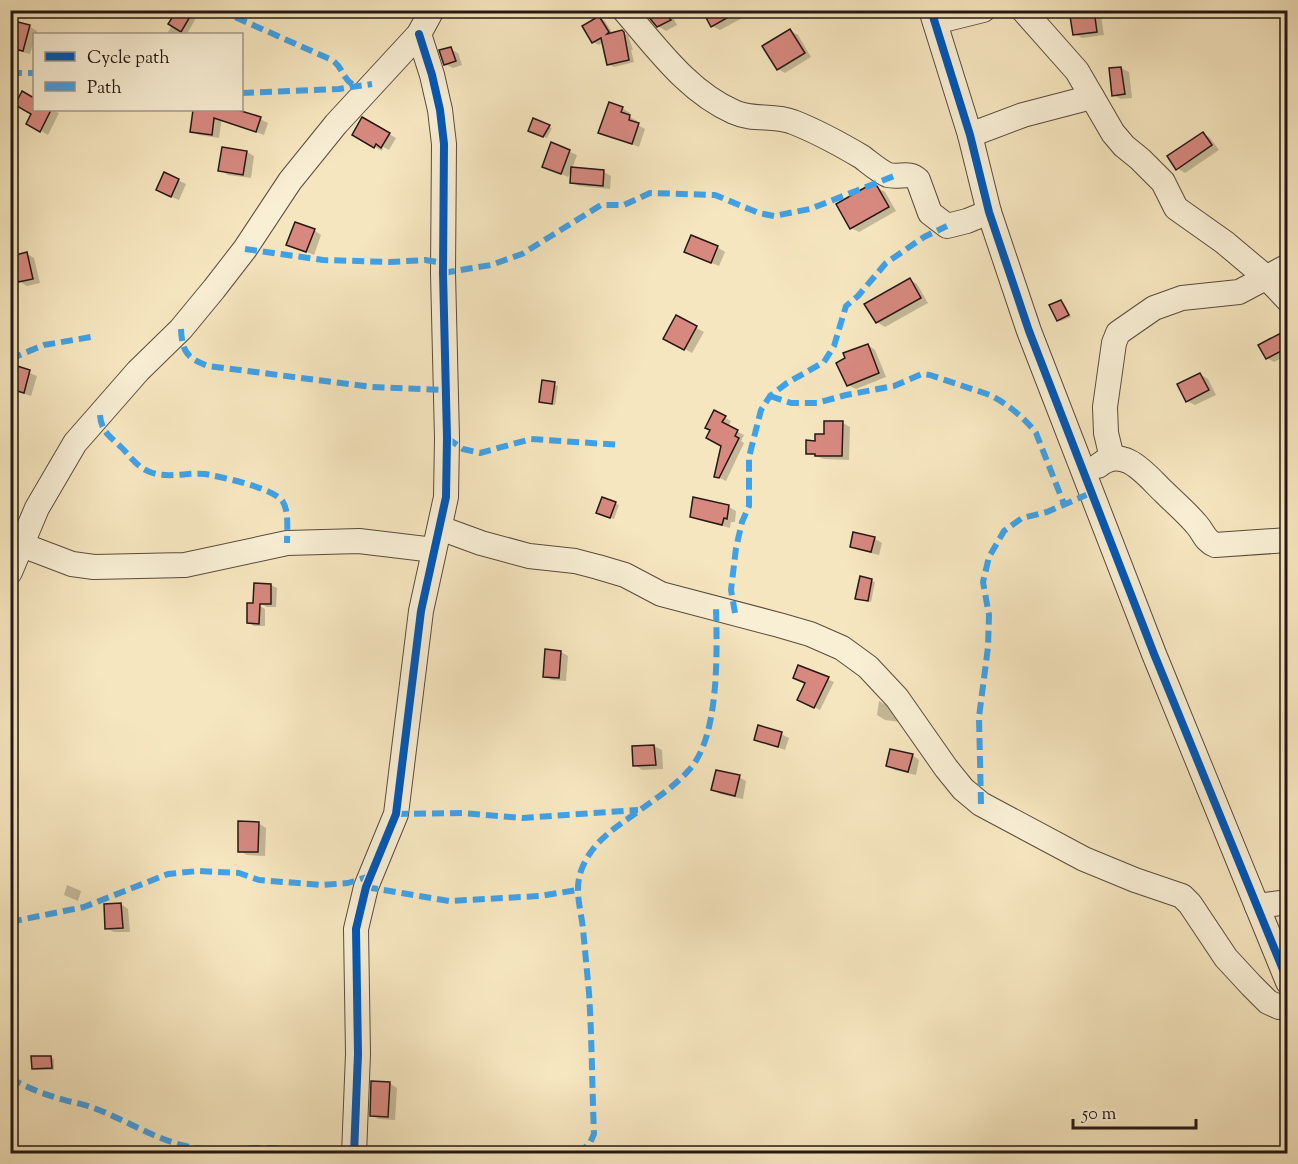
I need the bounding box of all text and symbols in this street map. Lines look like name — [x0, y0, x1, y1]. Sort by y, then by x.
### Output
legend — [33, 33, 243, 111]
text: Cycle path — [87, 46, 170, 72]
text: Path — [87, 76, 122, 102]
scale bar — [1073, 1092, 1196, 1130]
text: 50 m — [1081, 1102, 1117, 1128]

